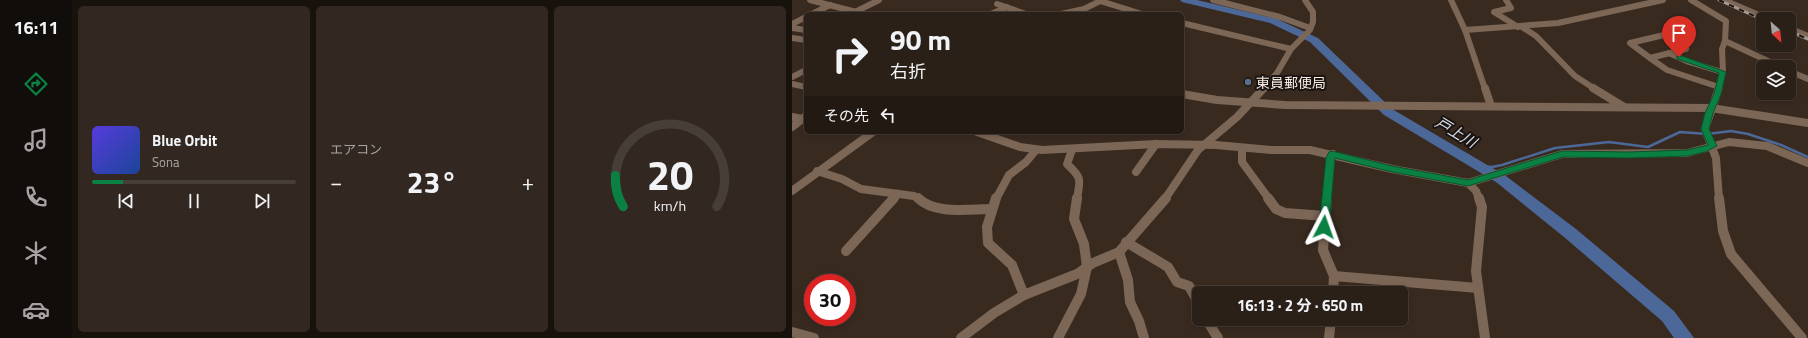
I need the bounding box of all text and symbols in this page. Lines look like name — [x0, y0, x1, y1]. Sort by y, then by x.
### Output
north arrow — [1756, 12, 1796, 52]
map controls — [1756, 12, 1796, 100]
text: 16:11 — [14, 14, 58, 41]
pin — [1662, 16, 1696, 57]
text: 90 m — [890, 18, 951, 61]
icon: arrive — [1668, 22, 1690, 44]
icon: right — [824, 28, 876, 80]
text: 右折 — [890, 58, 926, 85]
button: layers — [1756, 60, 1796, 100]
icon: directions — [22, 70, 50, 98]
place label: 東員郵便局 — [1256, 72, 1326, 93]
marker: 東員郵便局 — [1243, 77, 1253, 87]
text: その先 — [824, 104, 869, 127]
icon: left — [877, 104, 899, 126]
water label: 戸上川 — [1431, 111, 1483, 154]
icon: music — [22, 126, 50, 154]
text: Blue Orbit — [152, 129, 217, 152]
text: エアコン — [330, 139, 382, 159]
text: 20 — [647, 143, 693, 206]
text: Sona — [152, 152, 179, 172]
text: 23° — [407, 159, 457, 205]
text: − — [330, 165, 342, 199]
text: + — [522, 165, 534, 199]
icon: phone — [22, 183, 50, 211]
icon: previous — [115, 190, 137, 212]
icon: pause — [183, 190, 205, 212]
icon: next — [251, 190, 273, 212]
text: km/h — [654, 195, 686, 217]
position arrow — [1303, 206, 1345, 248]
icon: climate — [22, 239, 50, 267]
speed limit sign: 30 — [804, 274, 856, 326]
text: 16:13 · 2 分 · 650 m — [1237, 294, 1363, 317]
icon: car — [22, 296, 50, 324]

